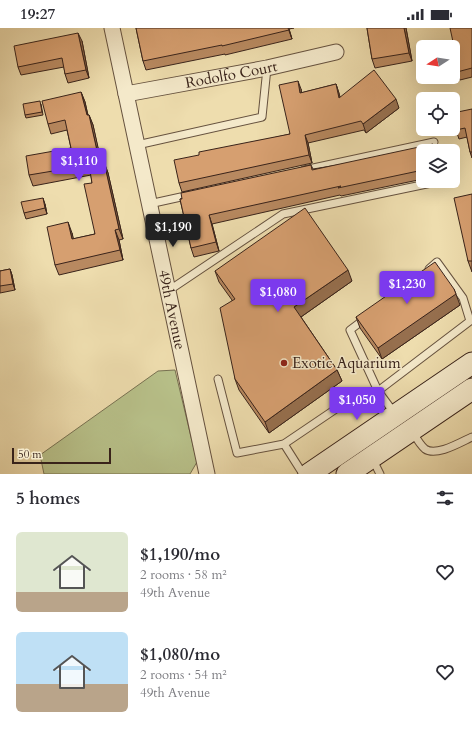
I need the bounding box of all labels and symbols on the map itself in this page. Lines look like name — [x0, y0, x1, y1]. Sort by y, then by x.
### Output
north arrow — [416, 40, 460, 84]
street label: Rodolfo Court — [184, 56, 279, 93]
pin: $1,110 — [46, 148, 112, 182]
pin: $1,190 — [140, 214, 206, 248]
street label: 49th Avenue — [154, 268, 190, 352]
pin: $1,230 — [374, 271, 440, 305]
pin: $1,080 — [245, 279, 311, 313]
place label: Exotic Aquarium — [292, 353, 401, 373]
marker: Exotic Aquarium — [279, 358, 289, 368]
pin: $1,050 — [324, 387, 390, 421]
scale bar — [12, 446, 111, 465]

